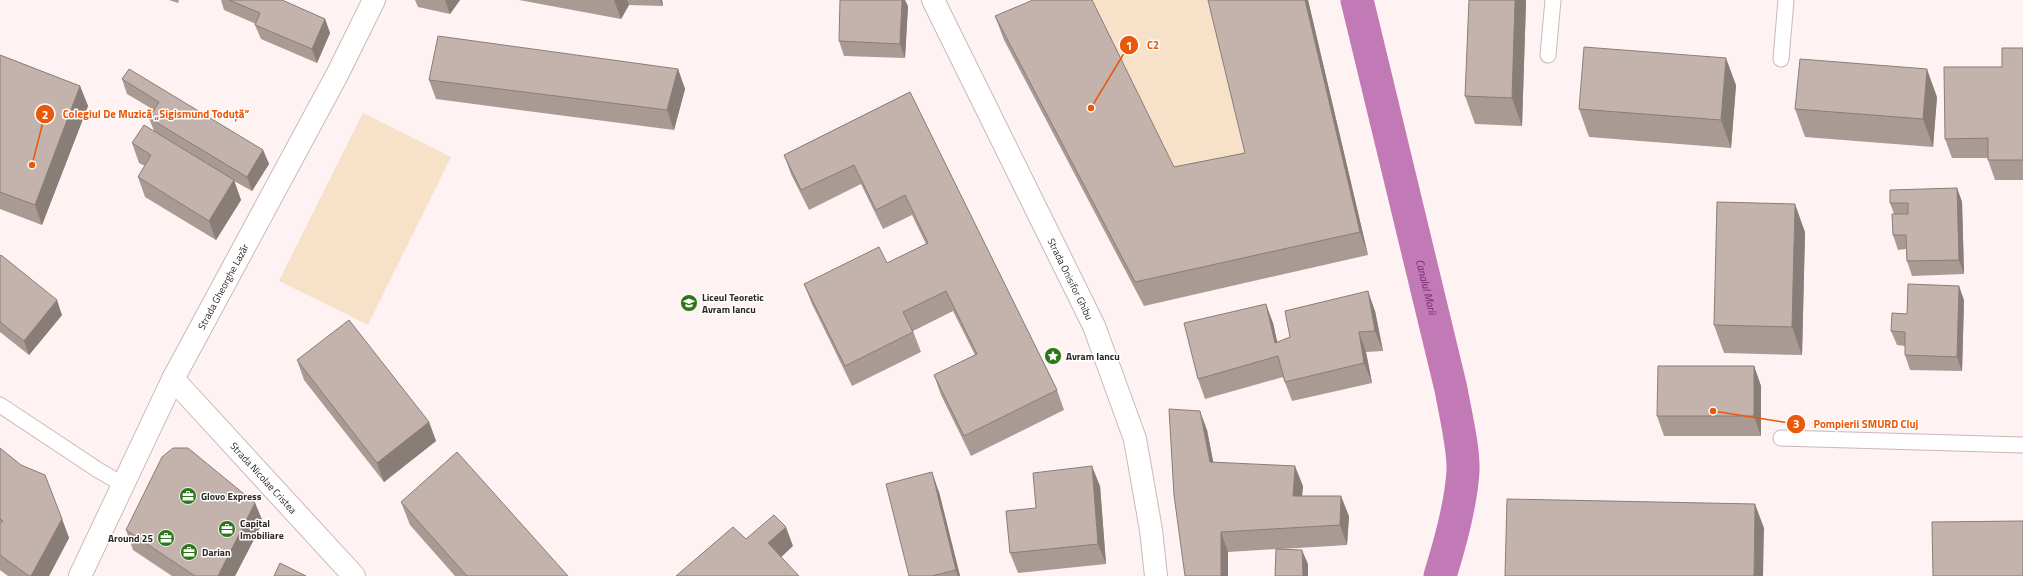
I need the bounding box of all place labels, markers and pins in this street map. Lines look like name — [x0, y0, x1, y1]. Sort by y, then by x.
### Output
callout: C2 — [1119, 34, 1167, 57]
callout: Colegiul De Muzică „Sigismund Toduță” — [35, 103, 257, 126]
place label: Liceul Teoretic Avram Iancu — [702, 290, 764, 317]
school or university icon: Liceul Teoretic Avram Iancu — [679, 293, 699, 313]
place icon: Avram Iancu — [1043, 346, 1063, 366]
place label: Avram Iancu — [1066, 349, 1120, 364]
callout: Pompierii SMURD Cluj — [1786, 412, 1927, 435]
office icon: Glovo Express — [178, 486, 198, 506]
place label: Glovo Express — [201, 489, 262, 504]
place label: Capital Imobiliare — [240, 516, 284, 543]
office icon: Capital Imobiliare — [217, 519, 237, 539]
office icon: Around 25 — [156, 528, 176, 548]
place label: Around 25 — [108, 531, 153, 546]
office icon: Darian — [179, 542, 199, 562]
place label: Darian — [202, 545, 230, 560]

